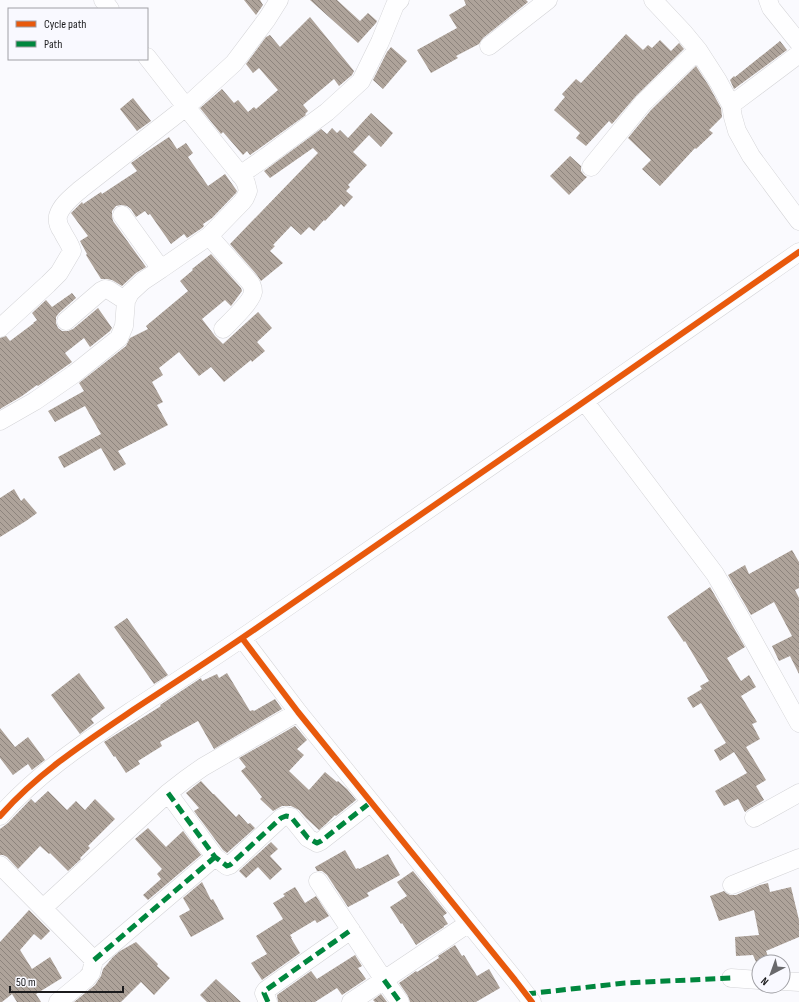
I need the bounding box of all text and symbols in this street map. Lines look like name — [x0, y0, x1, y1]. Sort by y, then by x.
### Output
legend — [8, 8, 148, 60]
text: Cycle path — [44, 17, 86, 32]
text: Path — [44, 37, 62, 52]
north arrow — [751, 954, 791, 994]
scale bar — [10, 968, 123, 994]
text: N — [758, 974, 771, 988]
text: 50 m — [16, 975, 36, 990]

